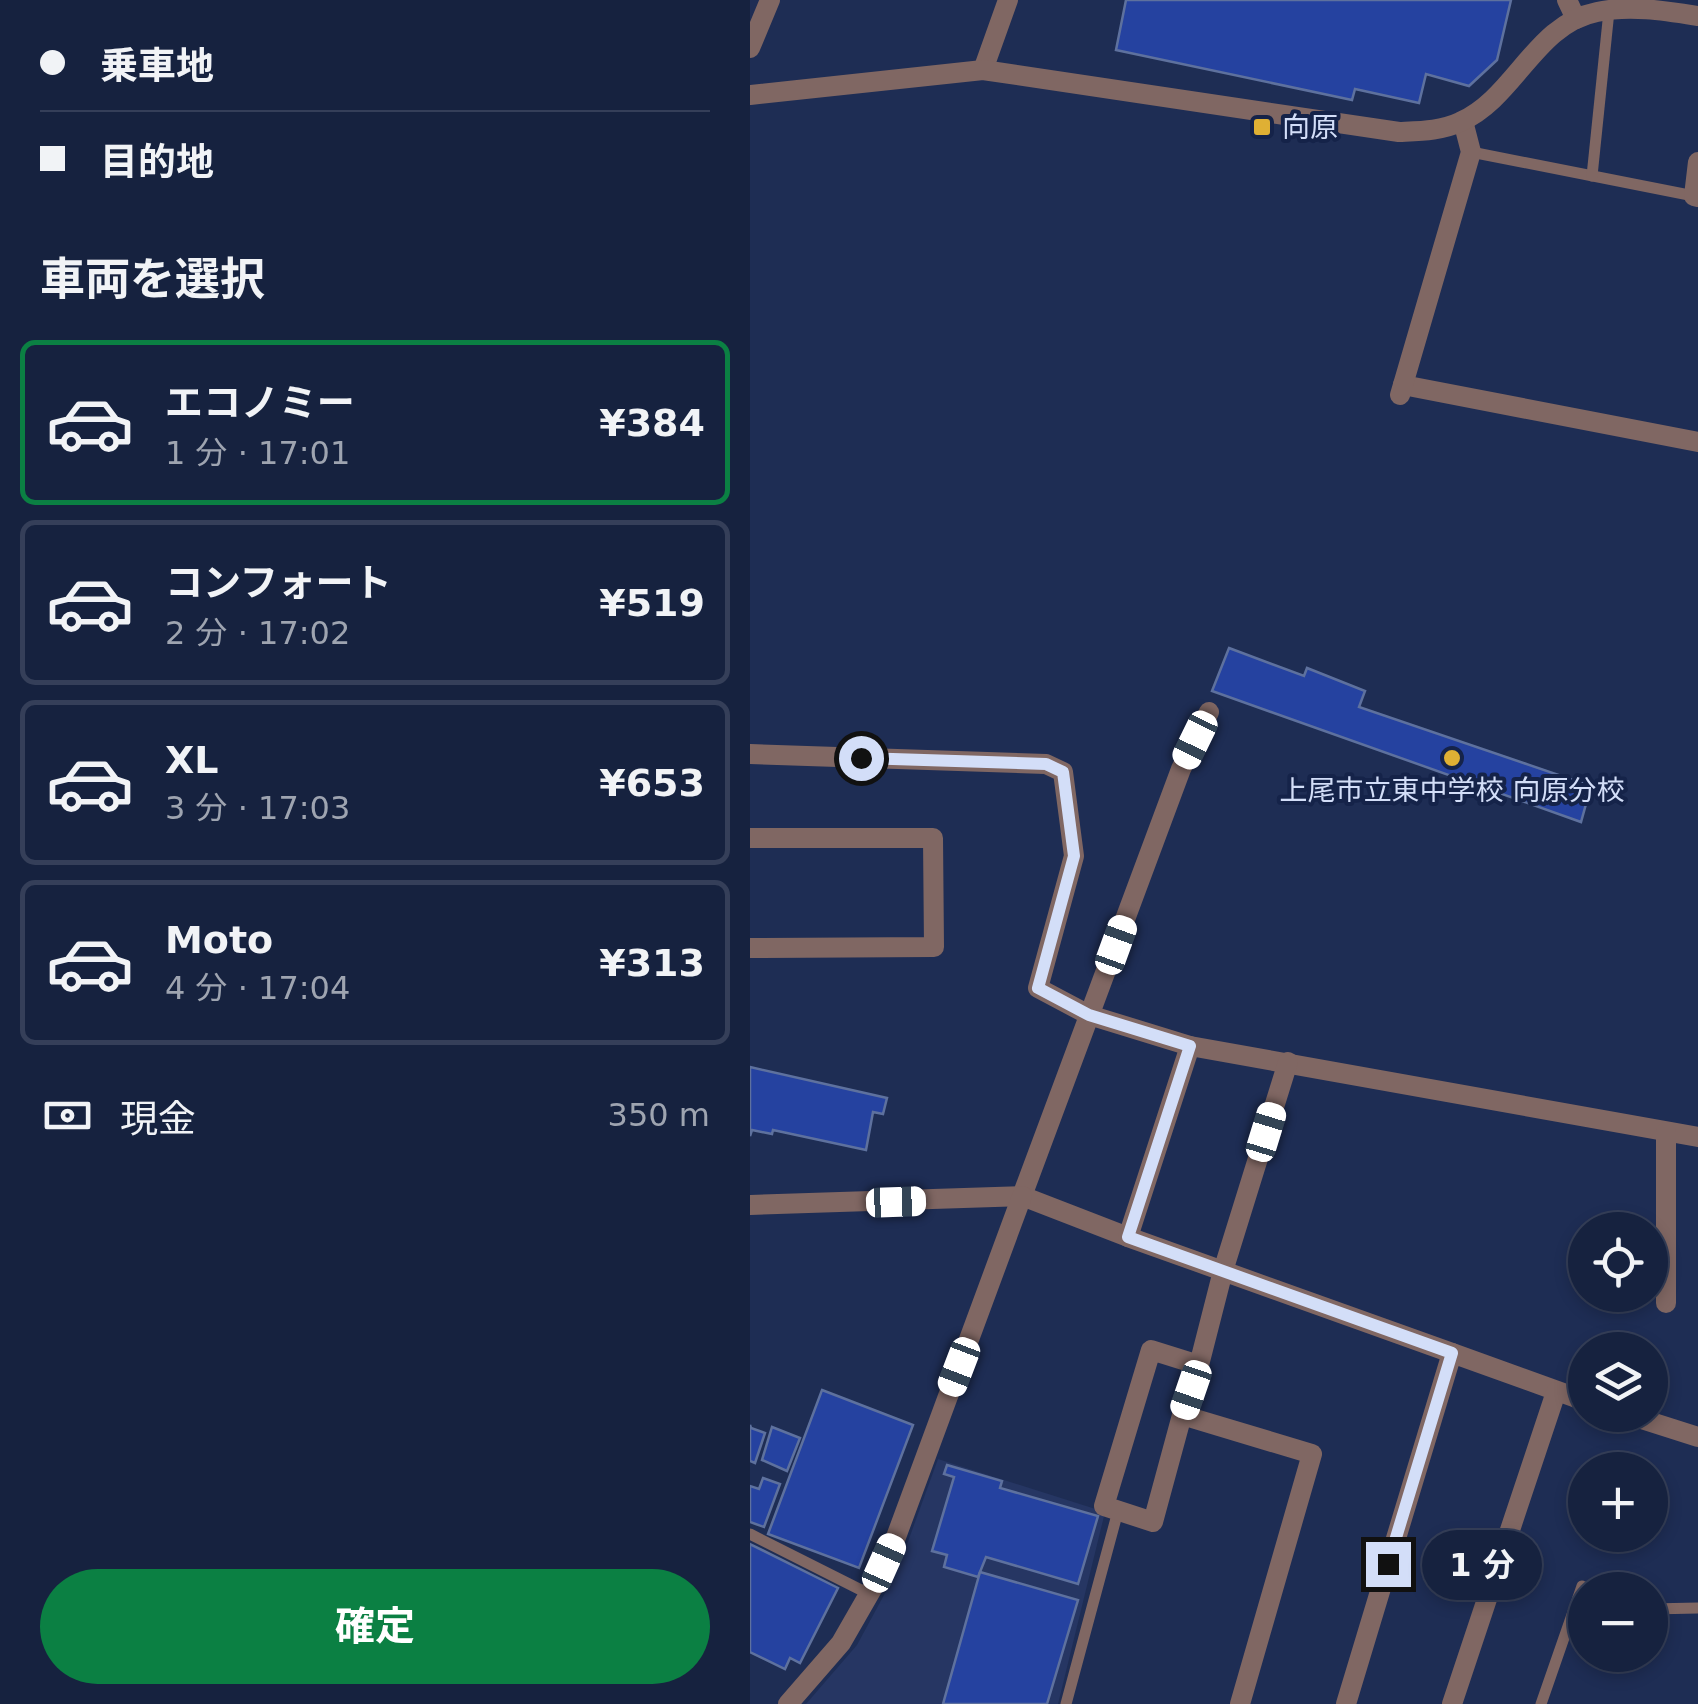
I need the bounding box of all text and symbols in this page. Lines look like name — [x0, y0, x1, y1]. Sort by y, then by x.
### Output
text: 乗車地 — [100, 44, 214, 88]
place label: 向原 — [1282, 111, 1338, 144]
marker: 向原 — [1251, 116, 1273, 138]
text: 目的地 — [100, 140, 214, 184]
text: 車両を選択 — [40, 253, 265, 306]
icon: car — [45, 378, 135, 468]
text: エコノミー — [165, 381, 355, 425]
text: ¥384 — [599, 401, 705, 445]
text: 1 分 · 17:01 — [165, 434, 350, 472]
icon: car — [45, 558, 135, 648]
text: コンフォート — [165, 561, 392, 605]
text: ¥519 — [599, 581, 705, 625]
text: 2 分 · 17:02 — [165, 614, 350, 652]
car — [1168, 706, 1222, 774]
route start — [839, 736, 884, 781]
icon: car — [45, 738, 135, 828]
text: XL — [165, 738, 219, 782]
marker: 上尾市立東中学校 向原分校 — [1441, 747, 1463, 769]
text: ¥653 — [599, 761, 705, 805]
place label: 上尾市立東中学校 向原分校 — [1280, 774, 1624, 807]
text: 3 分 · 17:03 — [165, 789, 350, 827]
car — [1092, 912, 1140, 978]
icon: car — [45, 918, 135, 1008]
text: Moto — [165, 918, 273, 962]
text: ¥313 — [599, 941, 705, 985]
text: 4 分 · 17:04 — [165, 969, 350, 1007]
icon: cash — [40, 1088, 95, 1143]
text: 350 m — [608, 1096, 710, 1134]
text: 現金 — [120, 1097, 196, 1141]
car — [1243, 1099, 1289, 1165]
car — [865, 1186, 927, 1218]
map controls — [1568, 1212, 1668, 1672]
button: locate — [1568, 1212, 1668, 1312]
button: layers — [1568, 1332, 1668, 1432]
car — [934, 1334, 984, 1400]
car — [1167, 1357, 1215, 1423]
button: + — [1568, 1452, 1668, 1552]
car — [858, 1529, 910, 1597]
callout: 1 分 — [1423, 1529, 1543, 1599]
route end — [1366, 1542, 1411, 1587]
text: 1 分 — [1449, 1546, 1515, 1584]
button: 確定 — [40, 1569, 710, 1684]
button: − — [1568, 1572, 1668, 1672]

